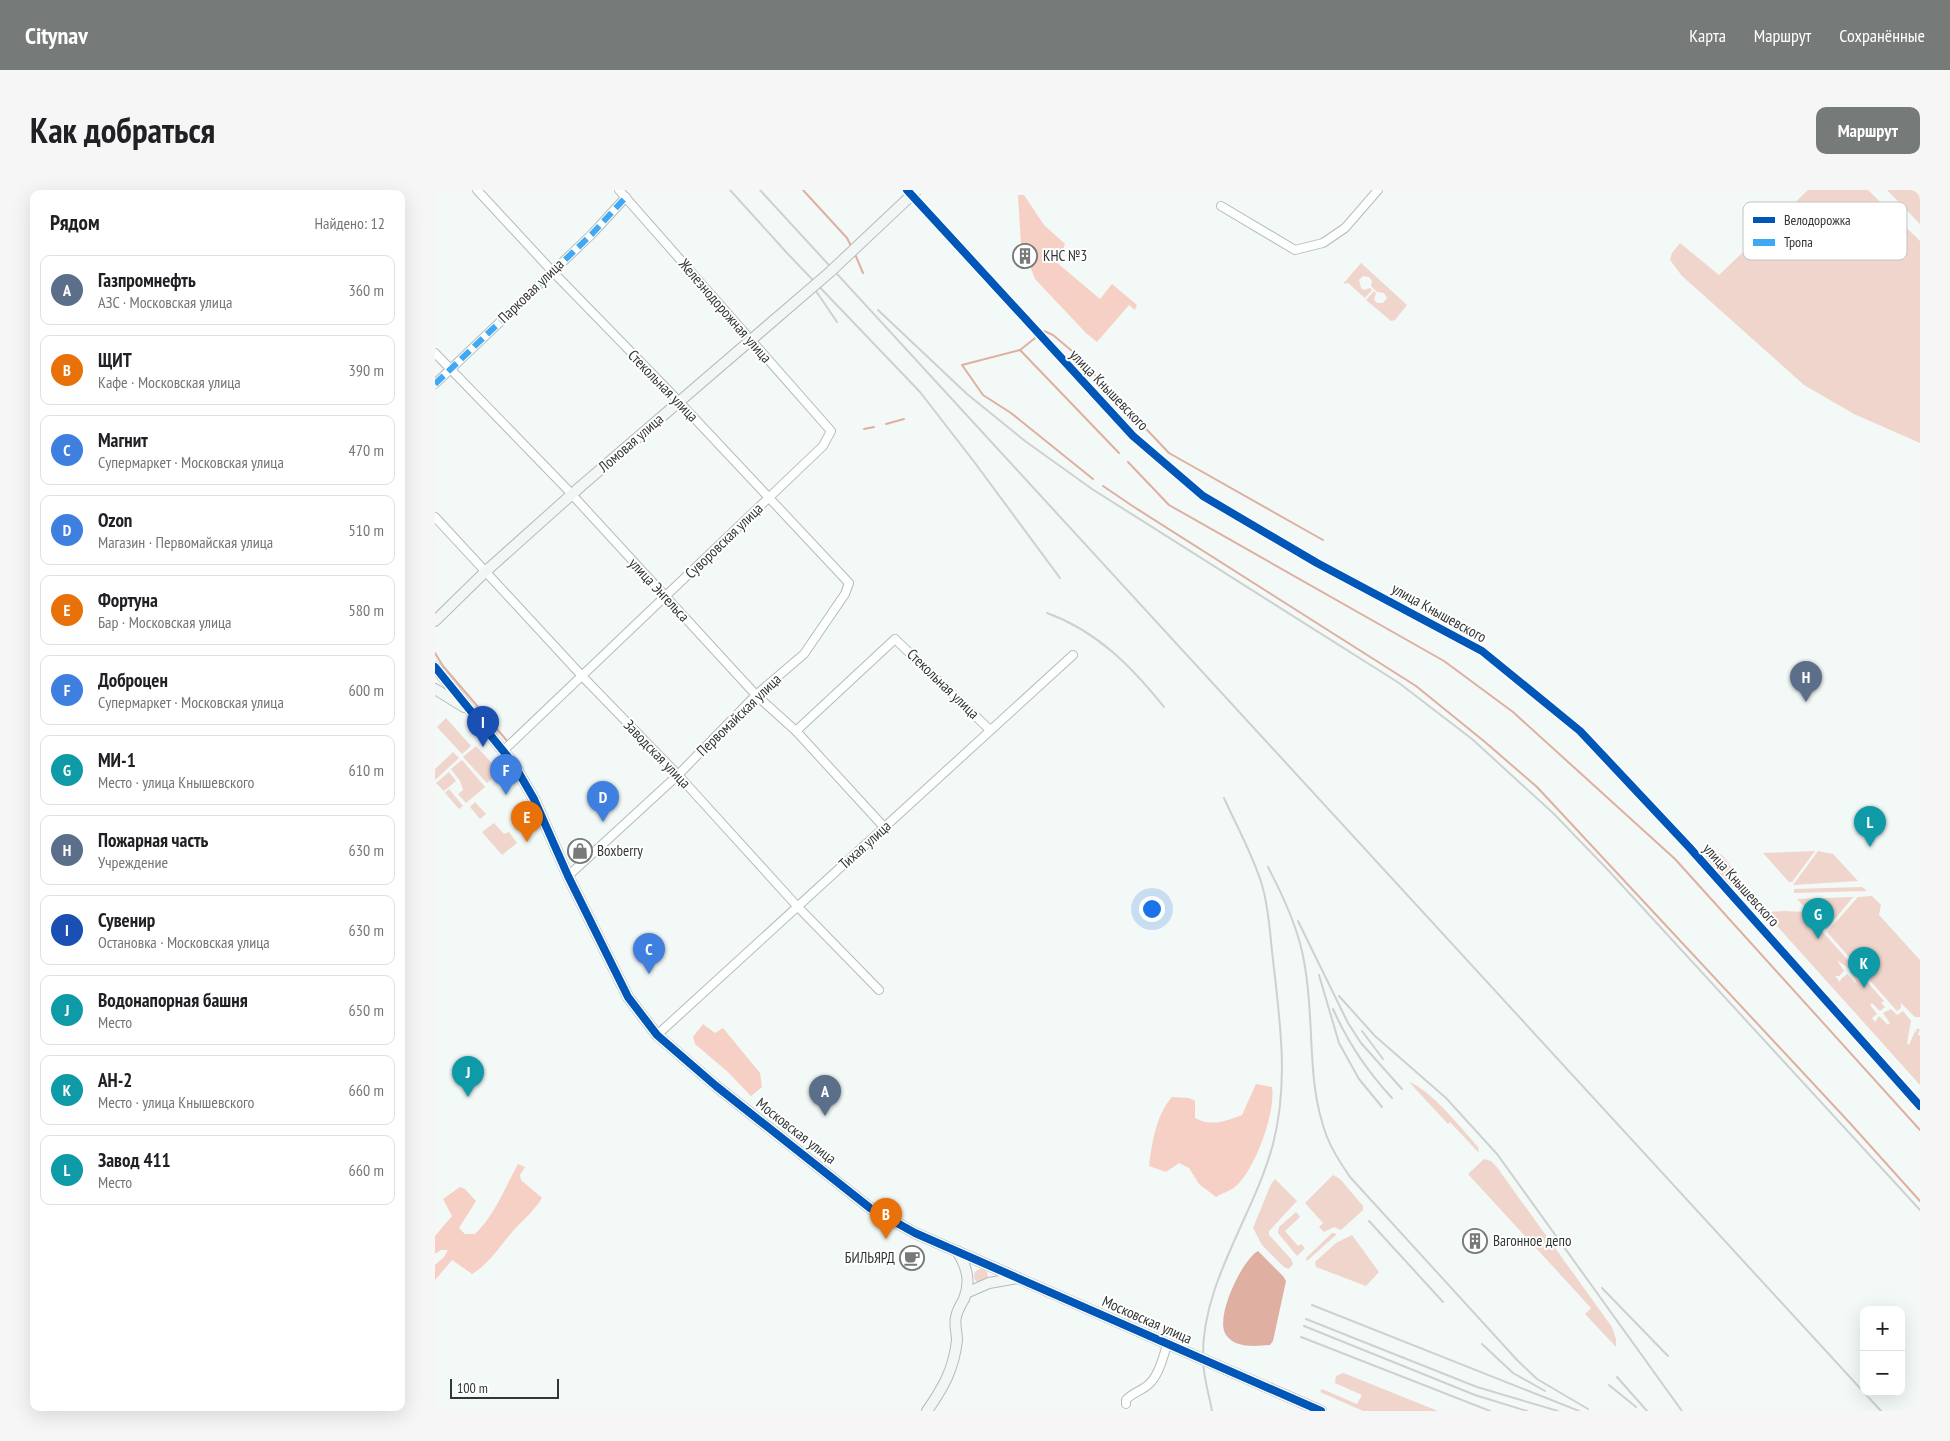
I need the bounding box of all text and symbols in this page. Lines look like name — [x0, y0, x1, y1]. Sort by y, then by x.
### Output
text: Citynav — [25, 20, 88, 51]
text: Карта — [1689, 24, 1726, 47]
text: Маршрут — [1754, 24, 1811, 47]
text: Сохранённые — [1839, 24, 1925, 47]
text: Как добраться — [30, 107, 215, 153]
button: Маршрут — [1816, 107, 1920, 154]
legend — [1743, 202, 1907, 260]
text: Рядом — [50, 209, 100, 236]
text: Велодорожка — [1784, 211, 1851, 229]
text: Найдено: 12 — [314, 213, 385, 233]
text: Тропа — [1784, 233, 1813, 251]
building icon: КНС №3 — [1012, 243, 1038, 269]
place label: КНС №3 — [1043, 246, 1087, 265]
street label: Железнодорожная улица — [674, 254, 776, 367]
street label: Парковая улица — [494, 255, 568, 327]
text: Газпромнефть — [98, 268, 196, 292]
text: A — [63, 280, 71, 300]
text: 360 m — [349, 280, 384, 300]
text: АЗС · Московская улица — [98, 292, 232, 312]
street label: улица Кнышевского — [1066, 345, 1153, 434]
street label: Стекольная улица — [624, 346, 703, 426]
text: ЩИТ — [98, 348, 132, 372]
text: B — [63, 360, 71, 380]
text: 390 m — [349, 360, 384, 380]
text: Кафе · Московская улица — [98, 372, 241, 392]
street label: Ломовая улица — [593, 409, 667, 477]
text: Магнит — [98, 428, 148, 452]
text: C — [63, 440, 71, 460]
text: 470 m — [349, 440, 384, 460]
text: Супермаркет · Московская улица — [98, 452, 284, 472]
street label: Суворовская улица — [681, 499, 766, 582]
text: Ozon — [98, 508, 132, 532]
text: D — [63, 520, 71, 540]
text: 510 m — [349, 520, 384, 540]
text: Магазин · Первомайская улица — [98, 532, 273, 552]
street label: улица Энгельса — [625, 554, 694, 626]
street label: улица Кнышевского — [1389, 579, 1490, 646]
text: Фортуна — [98, 588, 158, 612]
text: E — [64, 600, 70, 620]
text: 580 m — [349, 600, 384, 620]
text: Бар · Московская улица — [98, 612, 232, 632]
street label: Стекольная улица — [903, 644, 983, 723]
pin: H — [1790, 661, 1822, 702]
text: Доброцен — [98, 668, 168, 692]
street label: Первомайская улица — [692, 669, 785, 760]
text: F — [64, 680, 70, 700]
text: 600 m — [349, 680, 384, 700]
text: Супермаркет · Московская улица — [98, 692, 284, 712]
pin: I — [467, 706, 499, 747]
street label: Заводская улица — [620, 715, 695, 792]
text: МИ-1 — [98, 748, 136, 772]
pin: F — [490, 754, 522, 795]
text: G — [63, 760, 71, 780]
text: 610 m — [349, 760, 384, 780]
text: Место · улица Кнышевского — [98, 772, 255, 792]
pin: D — [587, 781, 619, 822]
pin: E — [511, 801, 543, 842]
pin: L — [1854, 806, 1886, 847]
street label: Тихая улица — [835, 816, 895, 873]
text: Пожарная часть — [98, 828, 208, 852]
shop icon: Boxberry — [567, 838, 593, 864]
street label: улица Кнышевского — [1699, 839, 1784, 930]
text: H — [63, 840, 71, 860]
text: 630 m — [349, 840, 384, 860]
place label: Boxberry — [597, 841, 643, 860]
text: Учреждение — [98, 852, 168, 872]
your location — [1139, 896, 1165, 922]
pin: G — [1802, 898, 1834, 939]
text: Сувенир — [98, 908, 155, 932]
text: I — [65, 920, 69, 940]
text: 630 m — [349, 920, 384, 940]
text: Остановка · Московская улица — [98, 932, 270, 952]
pin: C — [633, 933, 665, 974]
pin: K — [1848, 947, 1880, 988]
text: Водонапорная башня — [98, 988, 248, 1012]
text: J — [65, 1000, 69, 1020]
text: 650 m — [349, 1000, 384, 1020]
text: Место — [98, 1012, 132, 1032]
pin: J — [452, 1056, 484, 1097]
text: АН-2 — [98, 1068, 132, 1092]
pin: A — [809, 1075, 841, 1116]
text: K — [63, 1080, 71, 1100]
text: 660 m — [349, 1080, 384, 1100]
text: Место · улица Кнышевского — [98, 1092, 255, 1112]
street label: Московская улица — [752, 1093, 840, 1168]
text: Завод 411 — [98, 1148, 171, 1172]
text: L — [64, 1160, 70, 1180]
text: 660 m — [349, 1160, 384, 1180]
text: Место — [98, 1172, 132, 1192]
pin: B — [870, 1198, 902, 1239]
building icon: Вагонное депо — [1462, 1228, 1488, 1254]
place label: Вагонное депо — [1493, 1231, 1571, 1250]
cafe icon: БИЛЬЯРД — [899, 1245, 925, 1271]
place label: БИЛЬЯРД — [845, 1248, 895, 1267]
street label: Московская улица — [1099, 1291, 1195, 1348]
map controls — [1860, 1306, 1905, 1396]
button: + — [1860, 1306, 1905, 1351]
button: − — [1860, 1351, 1905, 1396]
scale bar — [450, 1376, 559, 1399]
text: 100 m — [457, 1379, 488, 1397]

